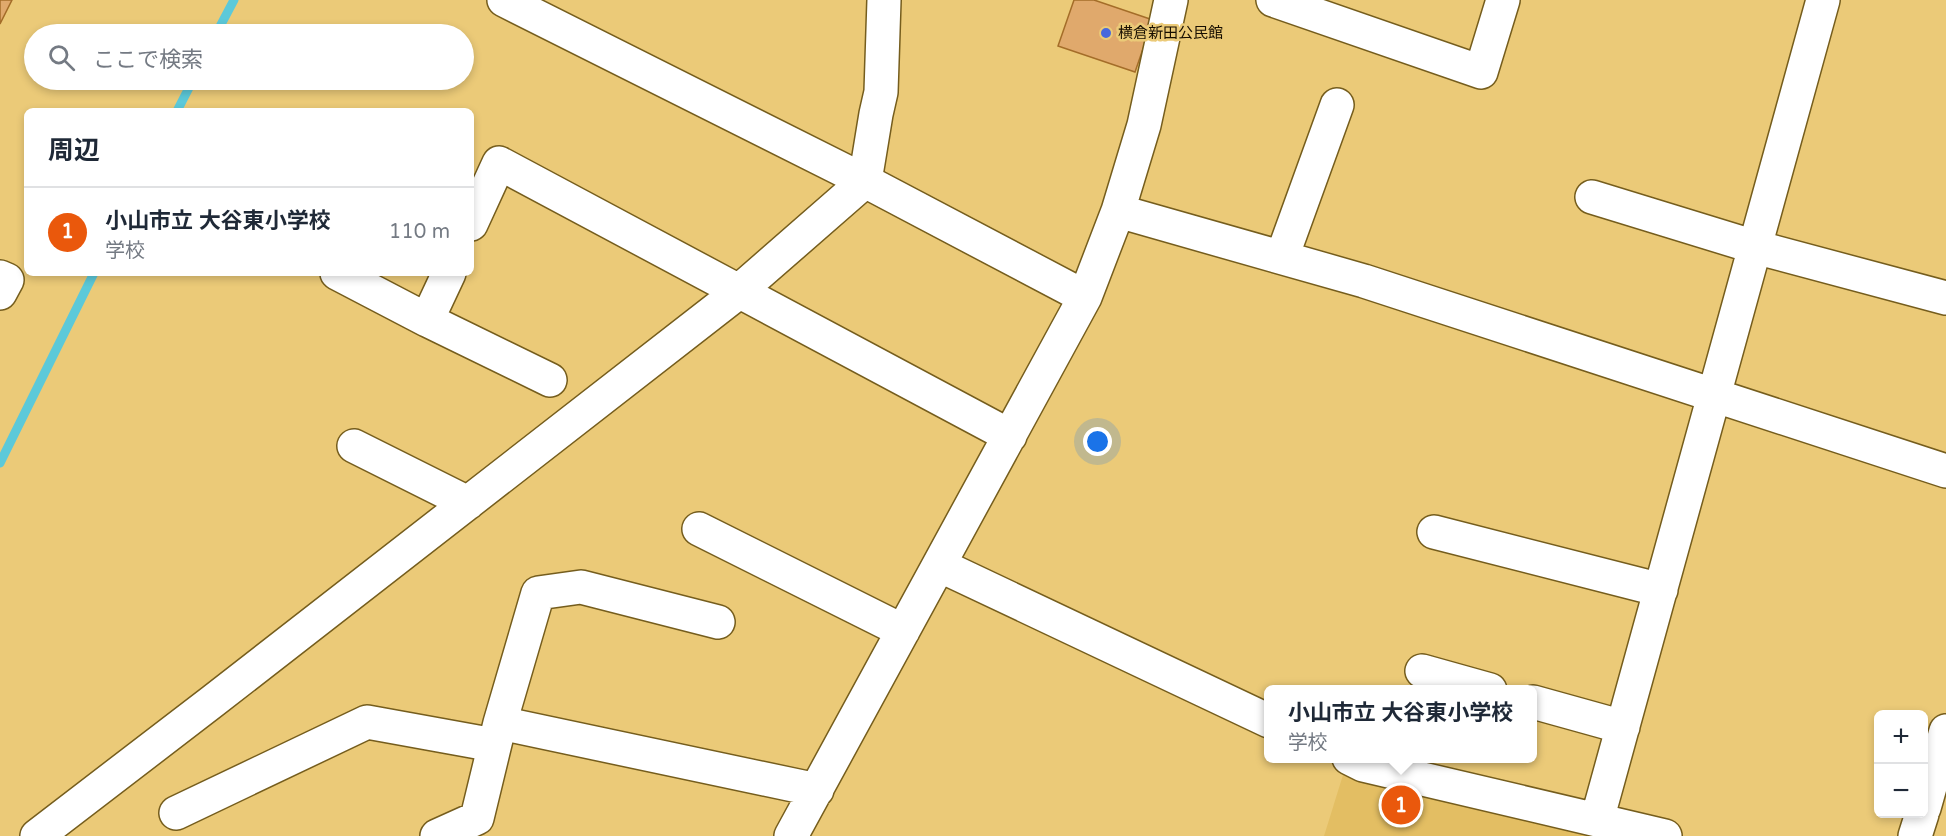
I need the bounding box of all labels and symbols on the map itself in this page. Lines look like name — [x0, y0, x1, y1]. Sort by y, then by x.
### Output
place label: 横倉新田公民館 — [1118, 24, 1223, 42]
marker: 横倉新田公民館 — [1099, 26, 1113, 40]
your location — [1083, 427, 1112, 456]
pin: 1 — [1382, 782, 1420, 828]

